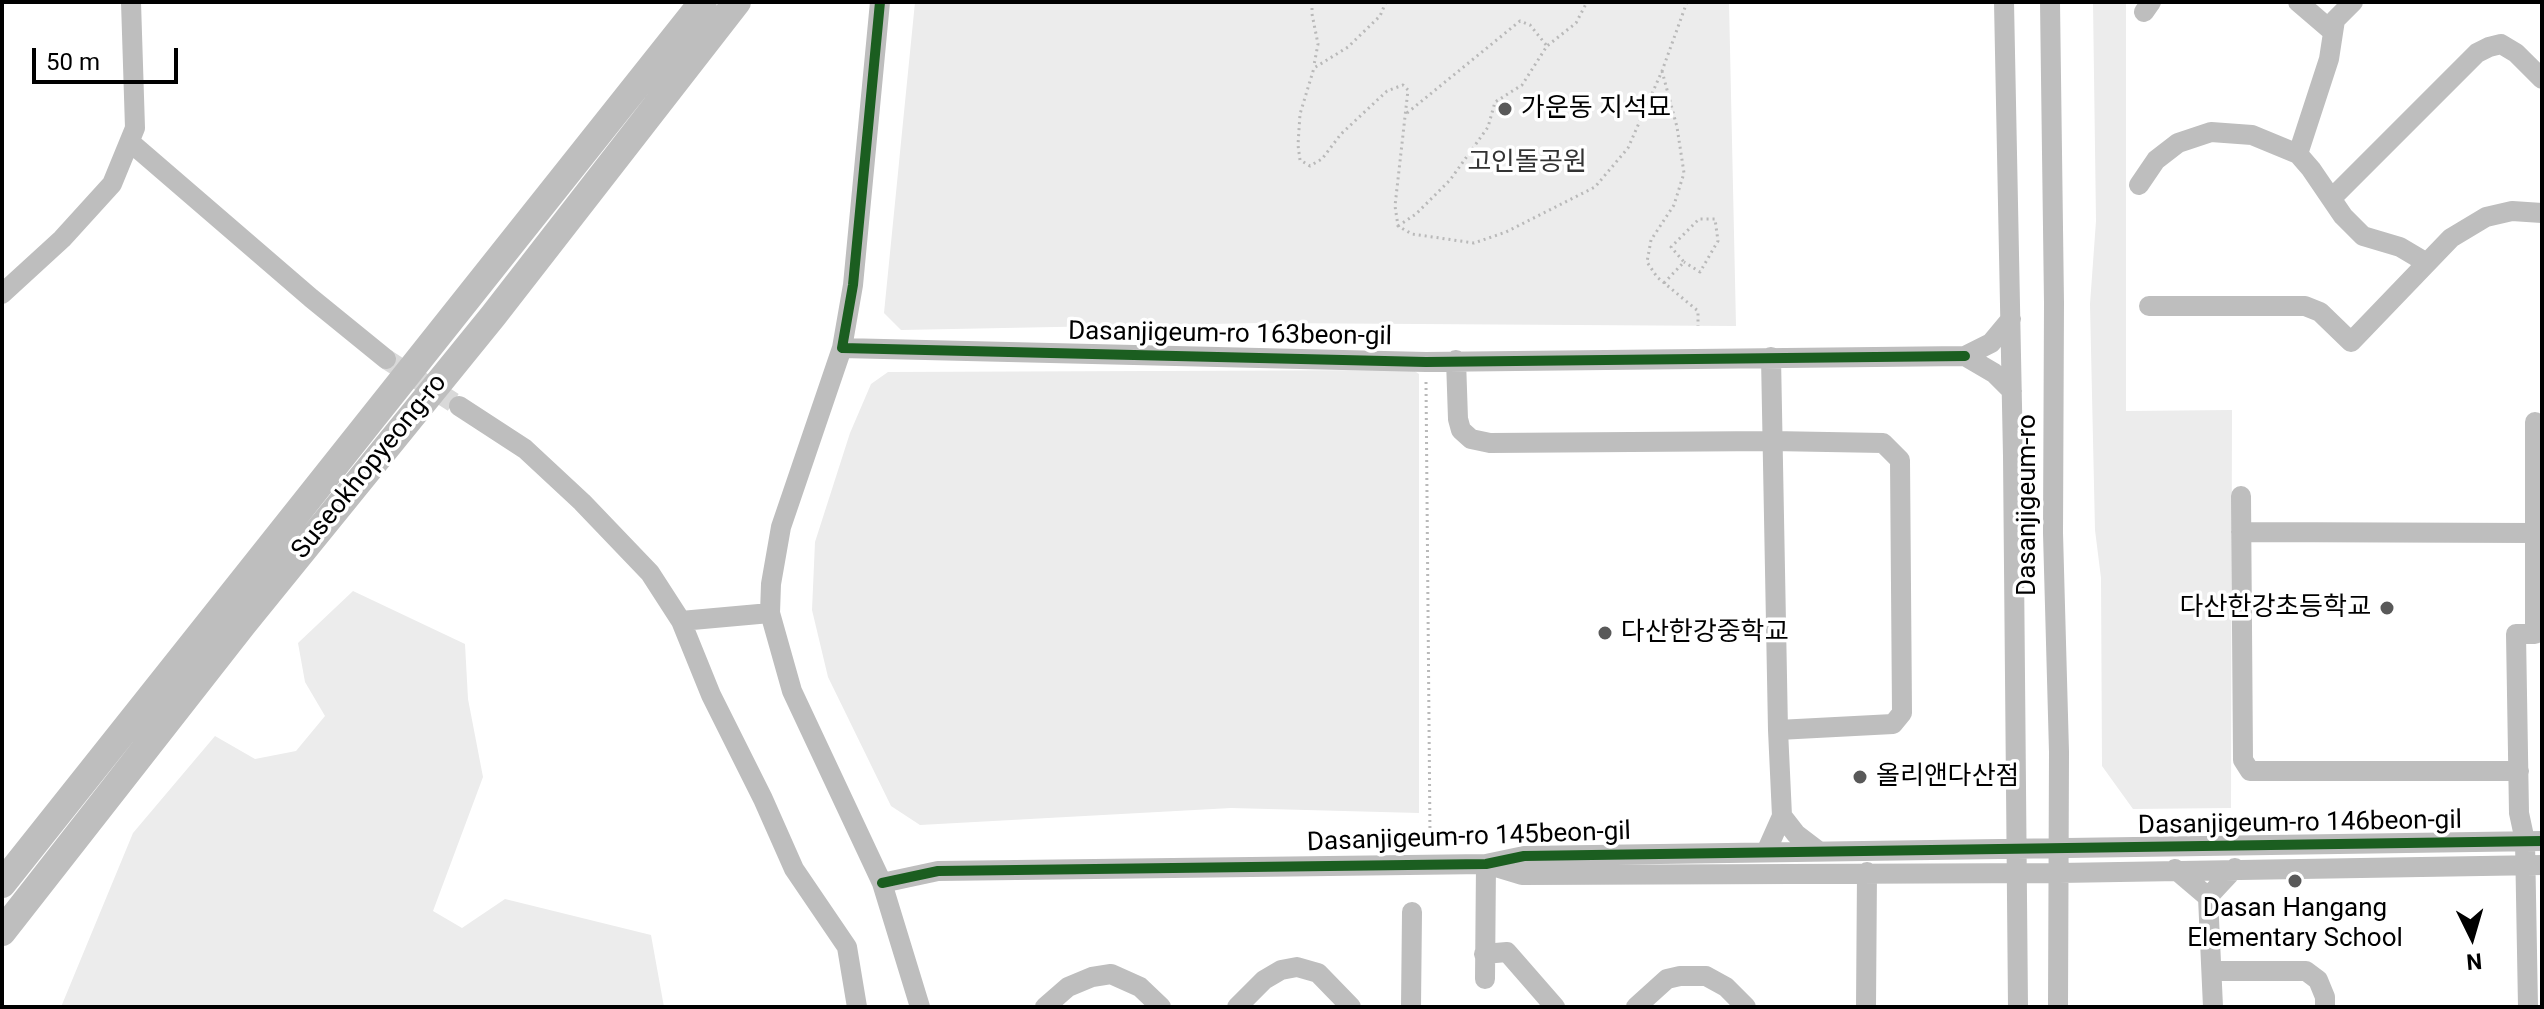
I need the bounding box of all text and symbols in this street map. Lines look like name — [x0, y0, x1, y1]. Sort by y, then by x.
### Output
scale bar — [36, 32, 182, 82]
text: 50 m — [46, 48, 100, 76]
place label: 가운동 지석묘 — [1521, 93, 1671, 125]
marker: 가운동 지석묘 — [1496, 100, 1514, 118]
park label: 고인돌공원 — [1467, 147, 1587, 179]
street label: Dasanjigeum-ro 163beon-gil — [1068, 317, 1392, 353]
street label: Suseokhopyeong-ro — [286, 368, 454, 566]
street label: Dasanjigeum-ro — [2012, 414, 2044, 596]
place label: 다산한강초등학교 — [2180, 592, 2371, 624]
marker: 다산한강초등학교 — [2378, 599, 2396, 617]
place label: 다산한강중학교 — [1621, 617, 1788, 649]
marker: 다산한강중학교 — [1596, 624, 1614, 642]
place label: 올리앤다산점 — [1876, 761, 2020, 793]
marker: 올리앤다산점 — [1851, 768, 1869, 786]
street label: Dasanjigeum-ro 146beon-gil — [2138, 806, 2462, 842]
street label: Dasanjigeum-ro 145beon-gil — [1307, 817, 1631, 859]
marker: Dasan Hangang Elementary School — [2286, 872, 2304, 890]
place label: Dasan Hangang Elementary School — [2187, 893, 2403, 954]
north arrow — [2432, 897, 2512, 977]
text: N — [2465, 948, 2483, 975]

